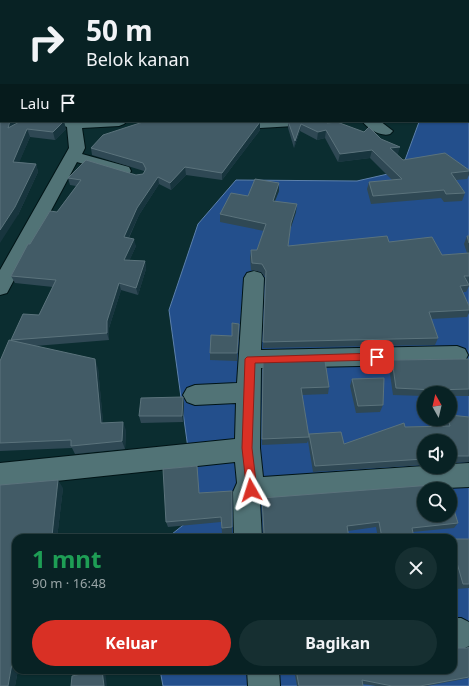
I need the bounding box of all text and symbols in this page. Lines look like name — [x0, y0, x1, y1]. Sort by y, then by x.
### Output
text: 50 m — [86, 11, 153, 49]
icon: right — [20, 16, 72, 68]
text: Belok kanan — [86, 47, 190, 71]
icon: arrive — [57, 92, 79, 114]
text: Lalu — [20, 93, 49, 113]
pin — [360, 340, 394, 374]
icon: arrive — [366, 346, 388, 368]
north arrow — [417, 386, 457, 426]
map controls — [417, 386, 457, 522]
button: sound — [417, 434, 457, 474]
position arrow — [230, 469, 272, 511]
button: search — [417, 482, 457, 522]
text: 1 mnt — [32, 542, 101, 575]
button: close — [395, 547, 437, 589]
text: 90 m · 16:48 — [32, 574, 106, 592]
button: Keluar — [32, 620, 231, 666]
button: Bagikan — [239, 620, 437, 666]

